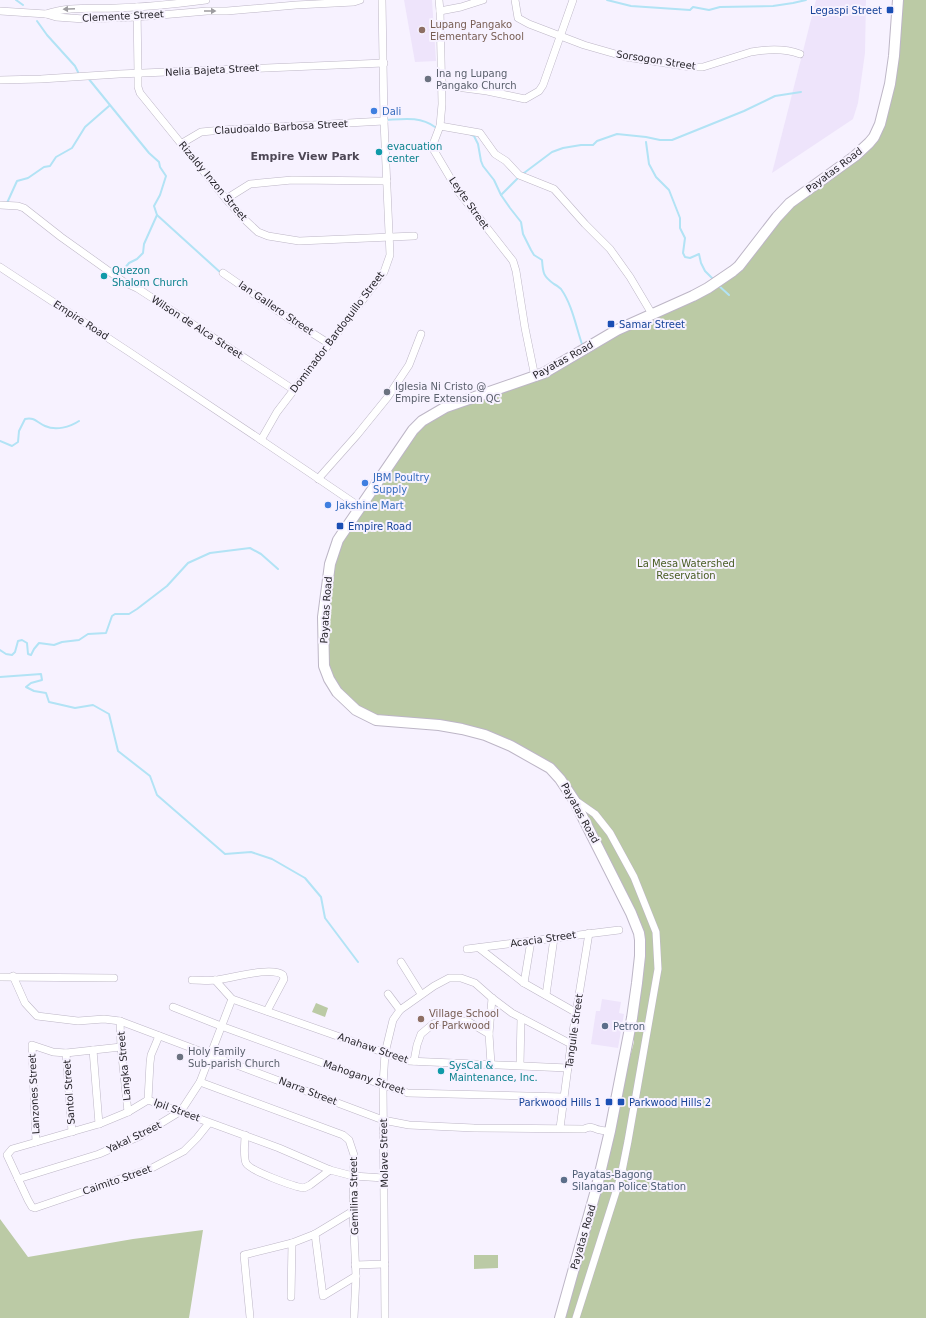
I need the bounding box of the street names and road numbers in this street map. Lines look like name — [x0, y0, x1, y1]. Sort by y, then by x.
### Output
street label: Clemente Street — [82, 8, 164, 24]
street label: Sorsogon Street — [615, 48, 697, 72]
street label: Nelia Bajeta Street — [165, 62, 259, 78]
street label: Claudoaldo Barbosa Street — [214, 118, 348, 136]
street label: Rizaldy Inzon Street — [177, 139, 249, 223]
street label: Payatas Road — [804, 145, 864, 195]
street label: Leyte Street — [447, 175, 491, 231]
street label: Dominador Bardoquillo Street — [288, 269, 386, 395]
street label: Ian Gallero Street — [237, 279, 316, 337]
street label: Wilson de Alca Street — [149, 293, 245, 361]
street label: Empire Road — [51, 298, 111, 342]
street label: Payatas Road — [531, 339, 595, 381]
street label: Payatas Road — [318, 576, 334, 644]
street label: Payatas Road — [559, 781, 601, 845]
street label: Acacia Street — [509, 929, 577, 949]
street label: Tanguile Street — [563, 993, 585, 1070]
street label: Langka Street — [115, 1031, 133, 1101]
street label: Anahaw Street — [336, 1031, 410, 1065]
street label: Lanzones Street — [26, 1053, 42, 1135]
street label: Mahogany Street — [322, 1058, 406, 1096]
street label: Santol Street — [61, 1059, 77, 1125]
street label: Narra Street — [277, 1075, 339, 1107]
street label: Ipil Street — [152, 1097, 202, 1123]
street label: Molave Street — [378, 1118, 390, 1188]
street label: Yakal Street — [104, 1119, 163, 1155]
street label: Gemilina Street — [348, 1157, 360, 1235]
street label: Caimito Street — [81, 1163, 153, 1197]
street label: Payatas Road — [568, 1203, 598, 1271]

